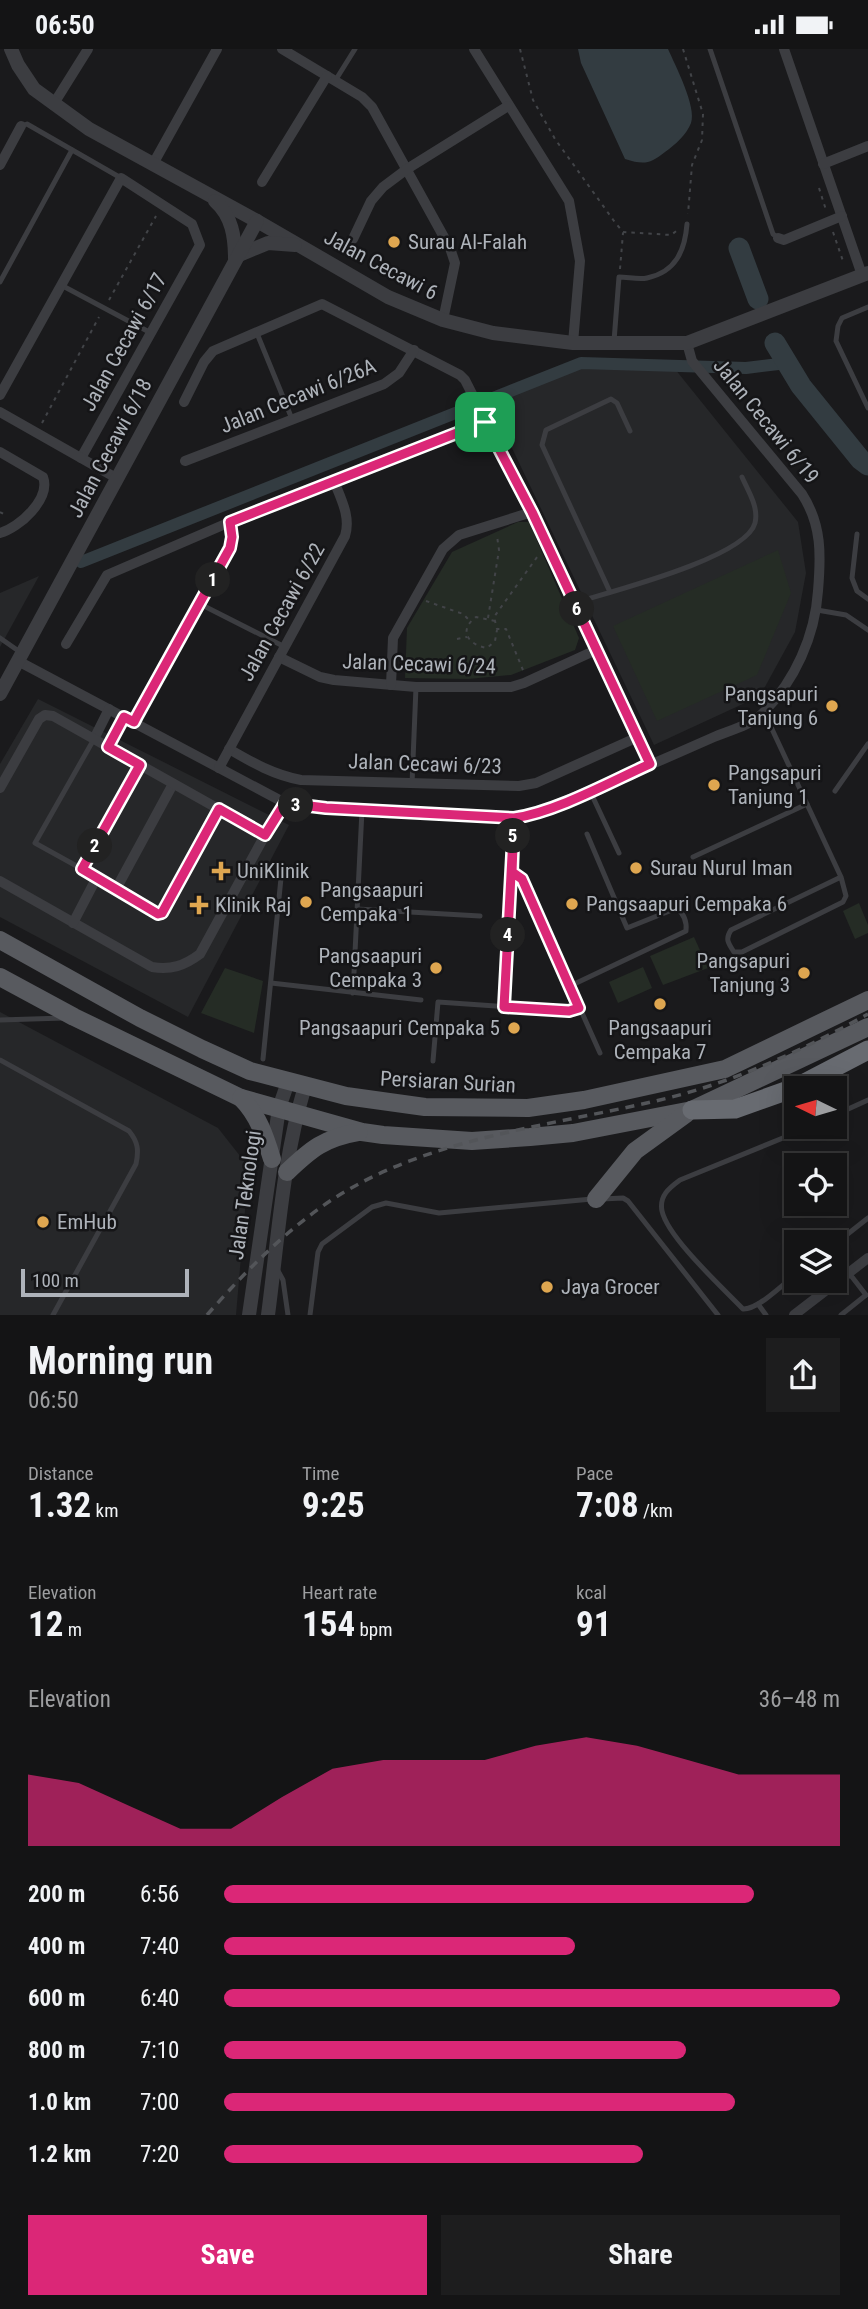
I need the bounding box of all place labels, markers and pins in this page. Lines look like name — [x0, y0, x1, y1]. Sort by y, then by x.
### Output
place label: Surau Al-Falah — [408, 230, 527, 254]
marker: Surau Al-Falah — [386, 234, 402, 250]
pin — [455, 392, 515, 452]
pin: 1 — [196, 563, 230, 597]
pin: 6 — [560, 591, 594, 627]
place label: Pangsapuri Tanjung 6 — [725, 682, 818, 730]
marker: Pangsapuri Tanjung 6 — [824, 698, 840, 714]
place label: Pangsapuri Tanjung 1 — [728, 761, 821, 809]
marker: Pangsapuri Tanjung 1 — [706, 777, 722, 793]
pin: 3 — [278, 787, 314, 823]
pin: 5 — [496, 819, 530, 853]
pin: 2 — [78, 829, 112, 863]
place label: Surau Nurul Iman — [650, 856, 793, 880]
place label: UniKlinik — [237, 859, 310, 883]
marker: Surau Nurul Iman — [628, 860, 644, 876]
marker: UniKlinik — [211, 861, 231, 881]
place label: Pangsaapuri Cempaka 1 — [320, 878, 424, 926]
place label: Pangsaapuri Cempaka 6 — [586, 892, 787, 916]
place label: Klinik Raj — [215, 893, 291, 917]
marker: Pangsaapuri Cempaka 1 — [298, 894, 314, 910]
marker: Klinik Raj — [189, 895, 209, 915]
marker: Pangsaapuri Cempaka 6 — [564, 896, 580, 912]
pin: 4 — [490, 917, 526, 952]
place label: Pangsaapuri Cempaka 3 — [318, 944, 422, 992]
place label: Pangsapuri Tanjung 3 — [697, 949, 790, 997]
marker: Pangsaapuri Cempaka 3 — [428, 960, 444, 976]
marker: Pangsapuri Tanjung 3 — [796, 965, 812, 981]
marker: Pangsaapuri Cempaka 7 — [652, 996, 668, 1012]
place label: Pangsaapuri Cempaka 5 — [299, 1016, 500, 1040]
place label: Pangsaapuri Cempaka 7 — [608, 1016, 712, 1064]
marker: Pangsaapuri Cempaka 5 — [506, 1020, 522, 1036]
place label: EmHub — [57, 1210, 117, 1234]
marker: EmHub — [35, 1214, 51, 1230]
place label: Jaya Grocer — [561, 1275, 660, 1299]
marker: Jaya Grocer — [539, 1279, 555, 1295]

